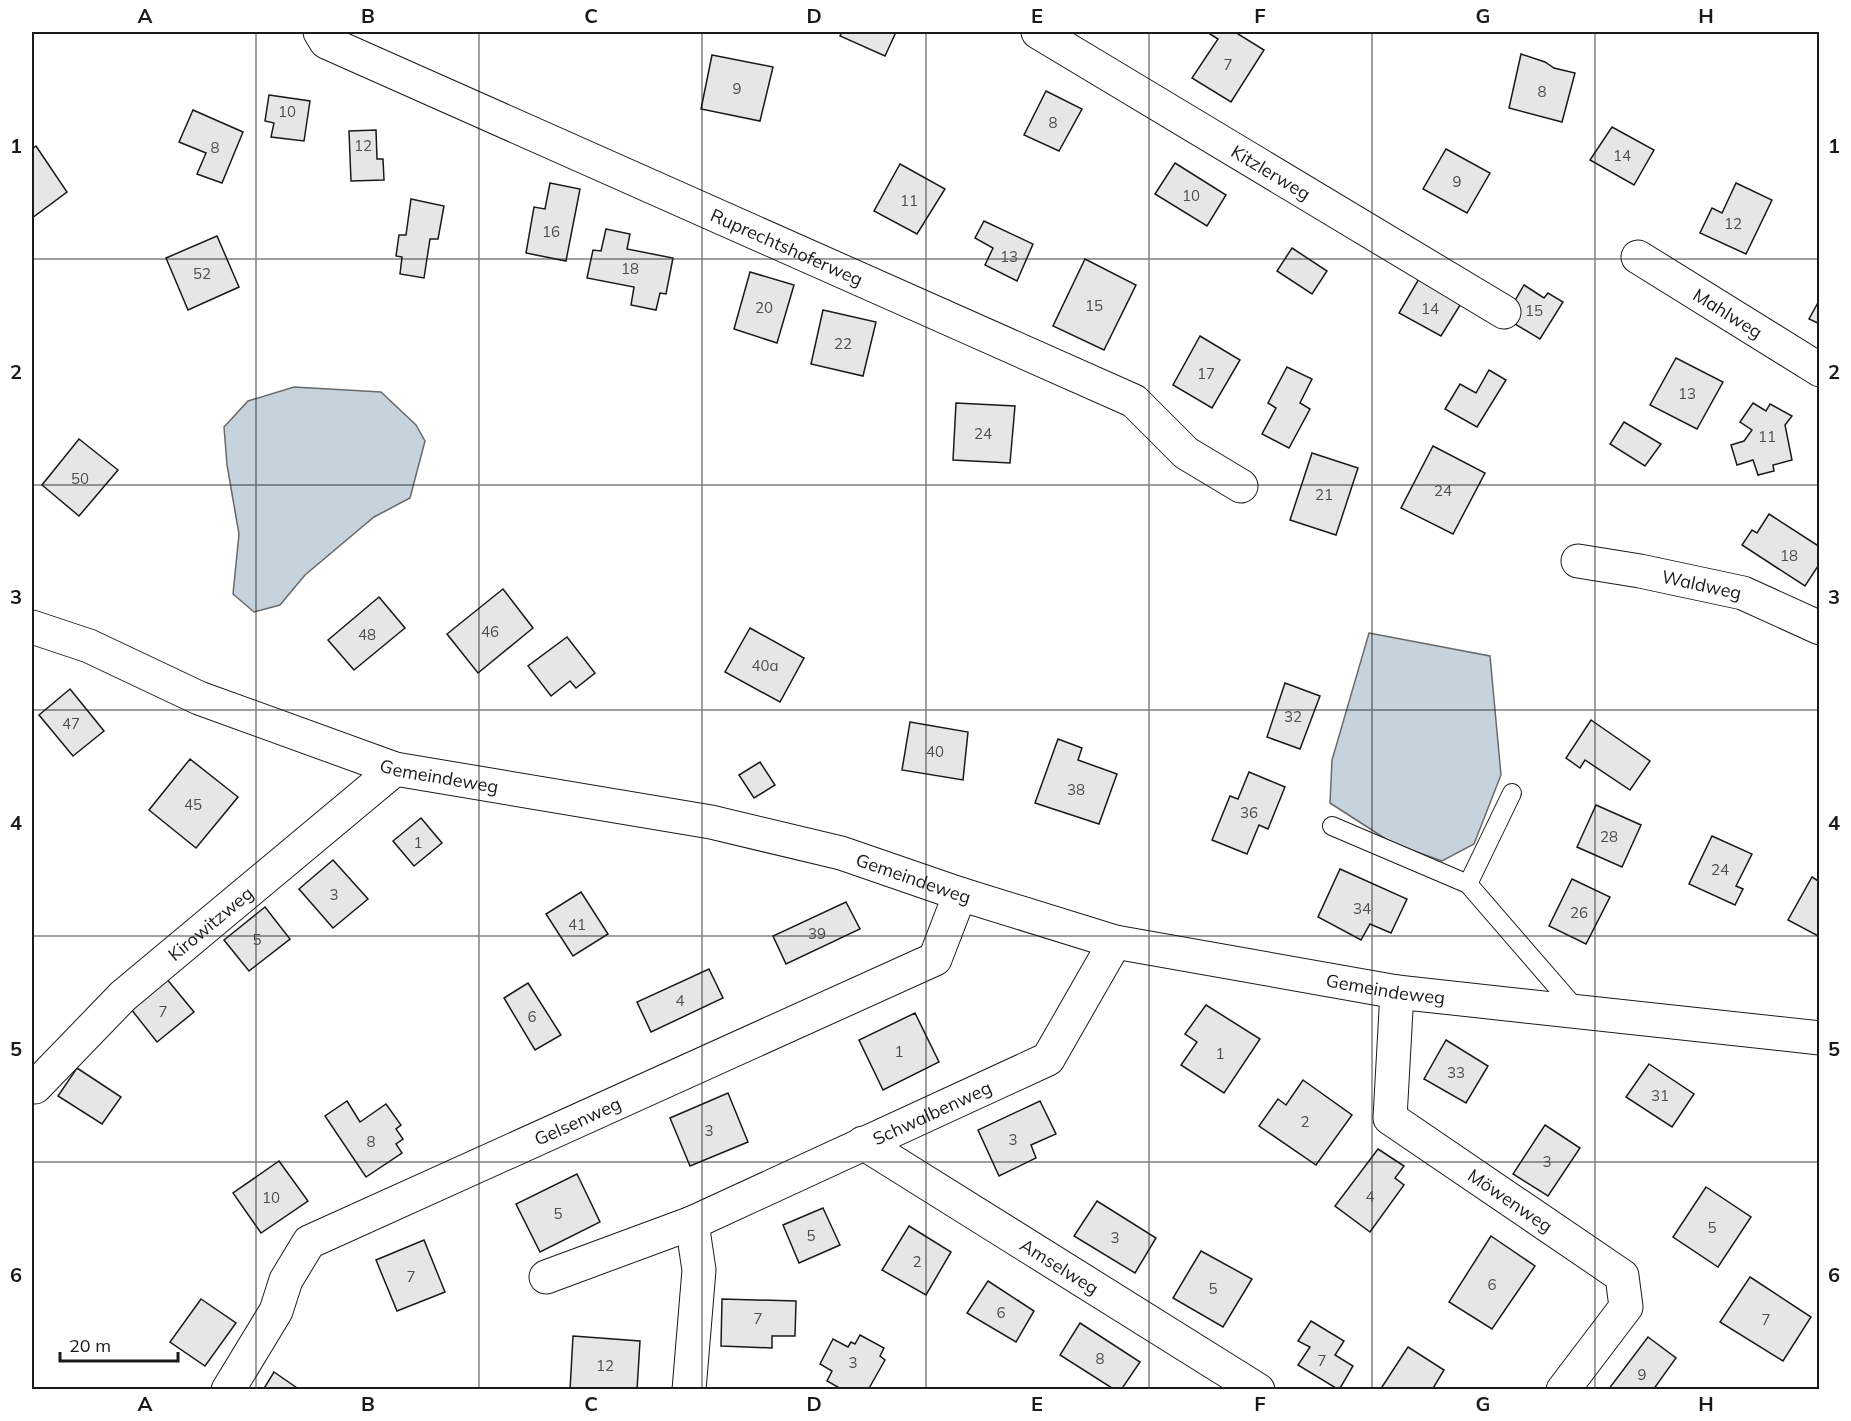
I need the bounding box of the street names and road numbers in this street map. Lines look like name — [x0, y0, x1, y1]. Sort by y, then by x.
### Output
street label: Kitzlerweg — [1227, 139, 1315, 205]
street label: Ruprechtshoferweg — [707, 203, 867, 291]
street label: Mahlweg — [1689, 283, 1767, 343]
street label: Waldweg — [1660, 564, 1744, 604]
street label: Gemeindeweg — [377, 753, 500, 798]
street label: Gemeindeweg — [853, 848, 974, 908]
street label: Kirowitzweg — [163, 881, 257, 965]
street label: Gemeindeweg — [1324, 968, 1446, 1009]
street label: Schwalbenweg — [869, 1075, 995, 1150]
street label: Gelsenweg — [530, 1091, 624, 1150]
street label: Möwenweg — [1464, 1163, 1557, 1237]
street label: Amselweg — [1016, 1233, 1103, 1299]

